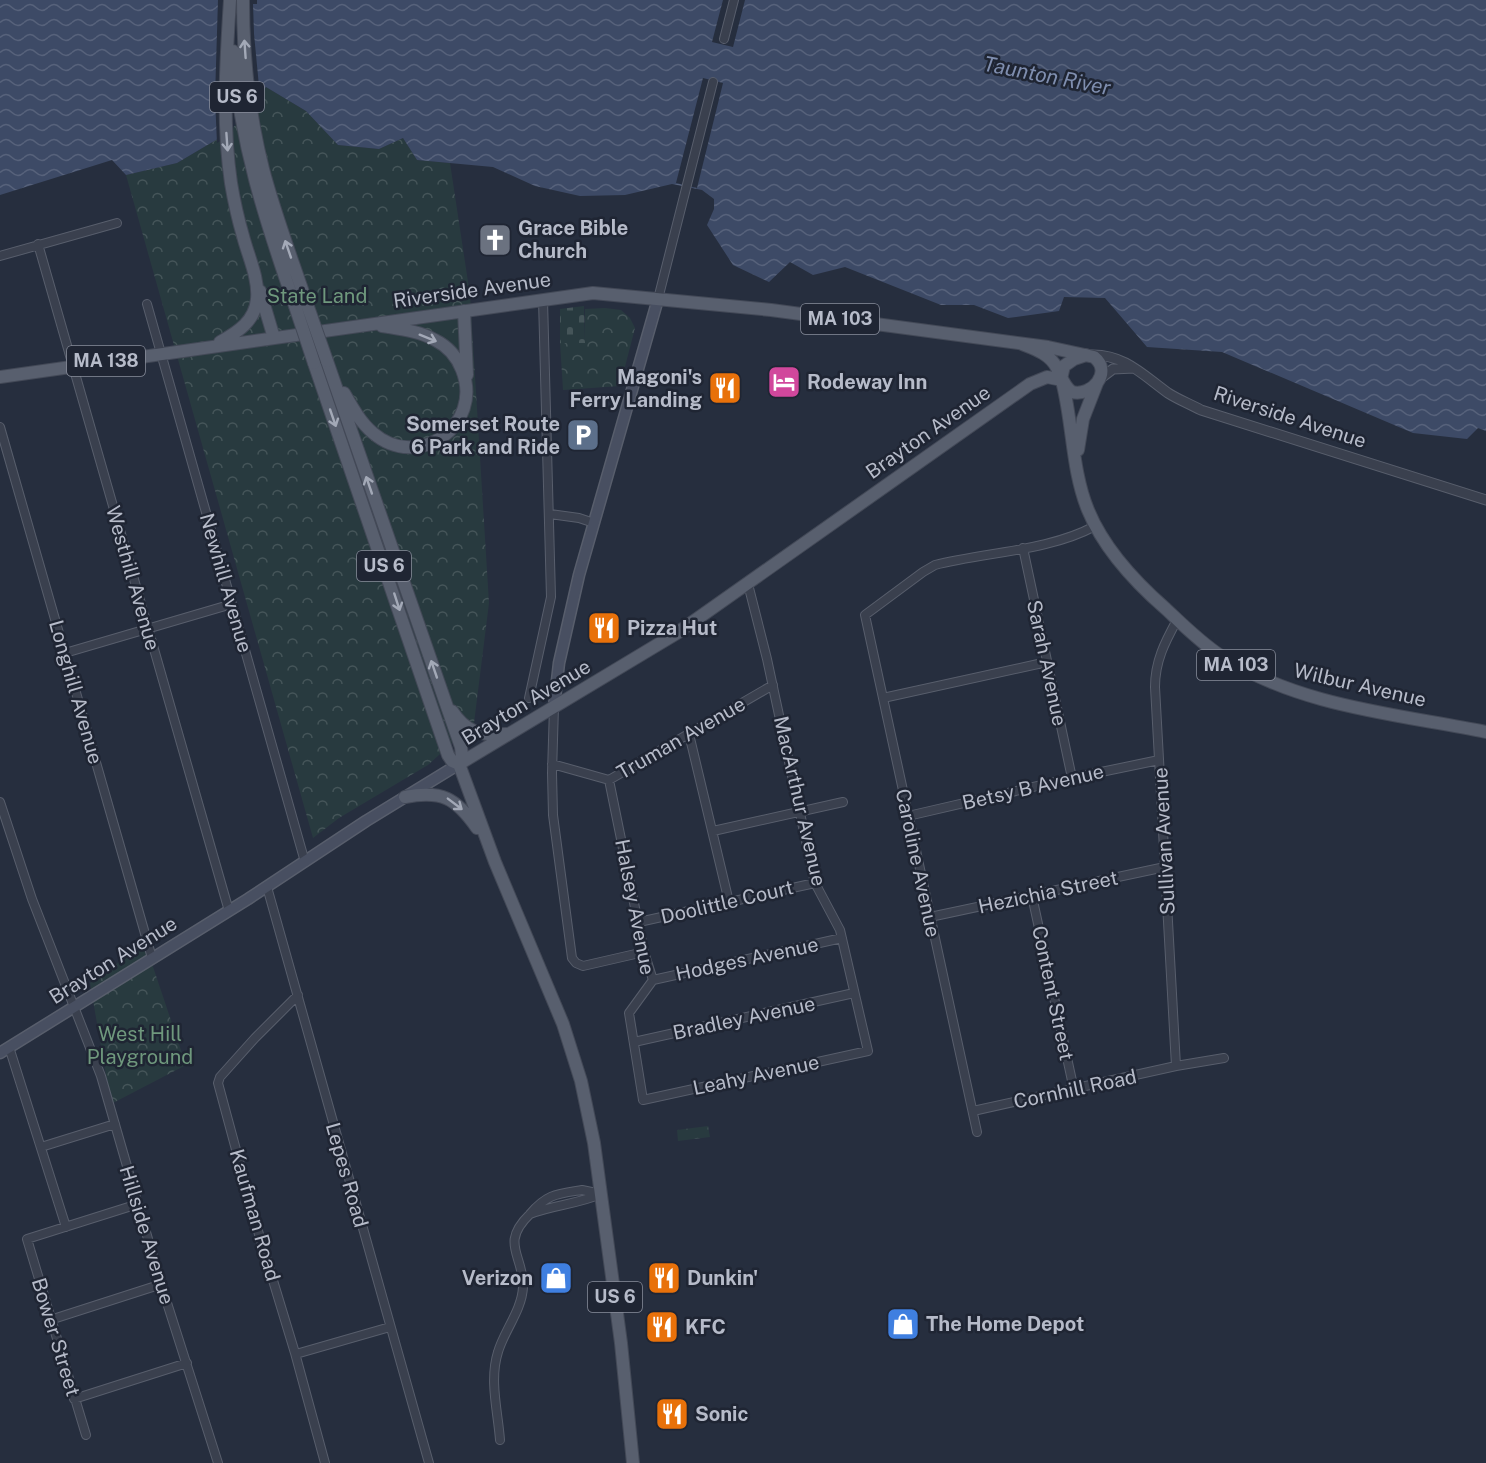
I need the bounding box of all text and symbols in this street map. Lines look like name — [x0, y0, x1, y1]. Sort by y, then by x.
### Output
one-way arrow — [239, 40, 250, 59]
water label: Taunton River — [981, 51, 1114, 100]
road number: US 6 — [210, 82, 264, 112]
one-way arrow — [222, 132, 233, 152]
place label: Grace Bible Church — [518, 216, 628, 263]
church icon: Grace Bible Church — [477, 222, 513, 258]
one-way arrow — [282, 240, 293, 259]
street label: Riverside Avenue — [392, 267, 552, 313]
park label: State Land — [267, 284, 367, 308]
road number: MA 103 — [801, 304, 879, 334]
one-way arrow — [419, 333, 437, 344]
road number: MA 138 — [67, 346, 145, 376]
hotel icon: Rodeway Inn — [766, 364, 802, 400]
place label: Magoni's Ferry Landing — [570, 365, 702, 412]
restaurant icon: Magoni's Ferry Landing — [707, 370, 743, 406]
place label: Rodeway Inn — [807, 370, 927, 394]
street label: Brayton Avenue — [861, 380, 995, 484]
street label: Riverside Avenue — [1211, 381, 1369, 453]
one-way arrow — [329, 408, 340, 427]
place label: Somerset Route 6 Park and Ride — [406, 412, 560, 459]
parking icon: Somerset Route 6 Park and Ride — [565, 417, 601, 453]
one-way arrow — [363, 476, 374, 495]
street label: Westhill Avenue — [101, 503, 165, 653]
street label: Newhill Avenue — [195, 511, 257, 655]
road number: US 6 — [357, 551, 411, 581]
one-way arrow — [392, 592, 403, 611]
street label: Sarah Avenue — [1022, 598, 1072, 728]
restaurant icon: Pizza Hut — [586, 610, 622, 646]
place label: Pizza Hut — [627, 616, 717, 640]
street label: Longhill Avenue — [44, 617, 108, 767]
road number: MA 103 — [1197, 650, 1275, 680]
street label: Brayton Avenue — [457, 654, 595, 750]
street label: Wilbur Avenue — [1291, 658, 1429, 712]
one-way arrow — [428, 660, 439, 679]
street label: Truman Avenue — [613, 692, 749, 784]
street label: MacArthur Avenue — [769, 714, 831, 888]
street label: Betsy B Avenue — [960, 759, 1106, 815]
street label: Sullivan Avenue — [1148, 767, 1180, 915]
street label: Caroline Avenue — [891, 787, 945, 939]
one-way arrow — [446, 797, 462, 810]
street label: Halsey Avenue — [610, 837, 660, 977]
street label: Hezichia Street — [976, 865, 1120, 919]
street label: Doolittle Court — [658, 875, 796, 929]
street label: Brayton Avenue — [45, 911, 181, 1009]
street label: Content Street — [1027, 923, 1079, 1063]
street label: Hodges Avenue — [673, 932, 821, 986]
street label: Bradley Avenue — [671, 991, 817, 1045]
park label: West Hill Playground — [87, 1022, 193, 1069]
street label: Leahy Avenue — [691, 1050, 821, 1100]
street label: Cornhill Road — [1011, 1064, 1139, 1114]
street label: Lepes Road — [321, 1120, 373, 1230]
street label: Kaufman Road — [225, 1146, 285, 1284]
street label: Hillside Avenue — [115, 1163, 179, 1307]
shop icon: Verizon — [538, 1260, 574, 1296]
restaurant icon: Dunkin' — [646, 1260, 682, 1296]
place label: Verizon — [462, 1266, 533, 1290]
place label: Dunkin' — [687, 1266, 758, 1290]
street label: Bower Street — [27, 1275, 85, 1399]
road number: US 6 — [588, 1282, 642, 1312]
shop icon: The Home Depot — [885, 1306, 921, 1342]
restaurant icon: KFC — [644, 1309, 680, 1345]
place label: The Home Depot — [926, 1312, 1084, 1336]
place label: KFC — [685, 1315, 726, 1339]
restaurant icon: Sonic — [654, 1396, 690, 1432]
place label: Sonic — [695, 1402, 748, 1426]

